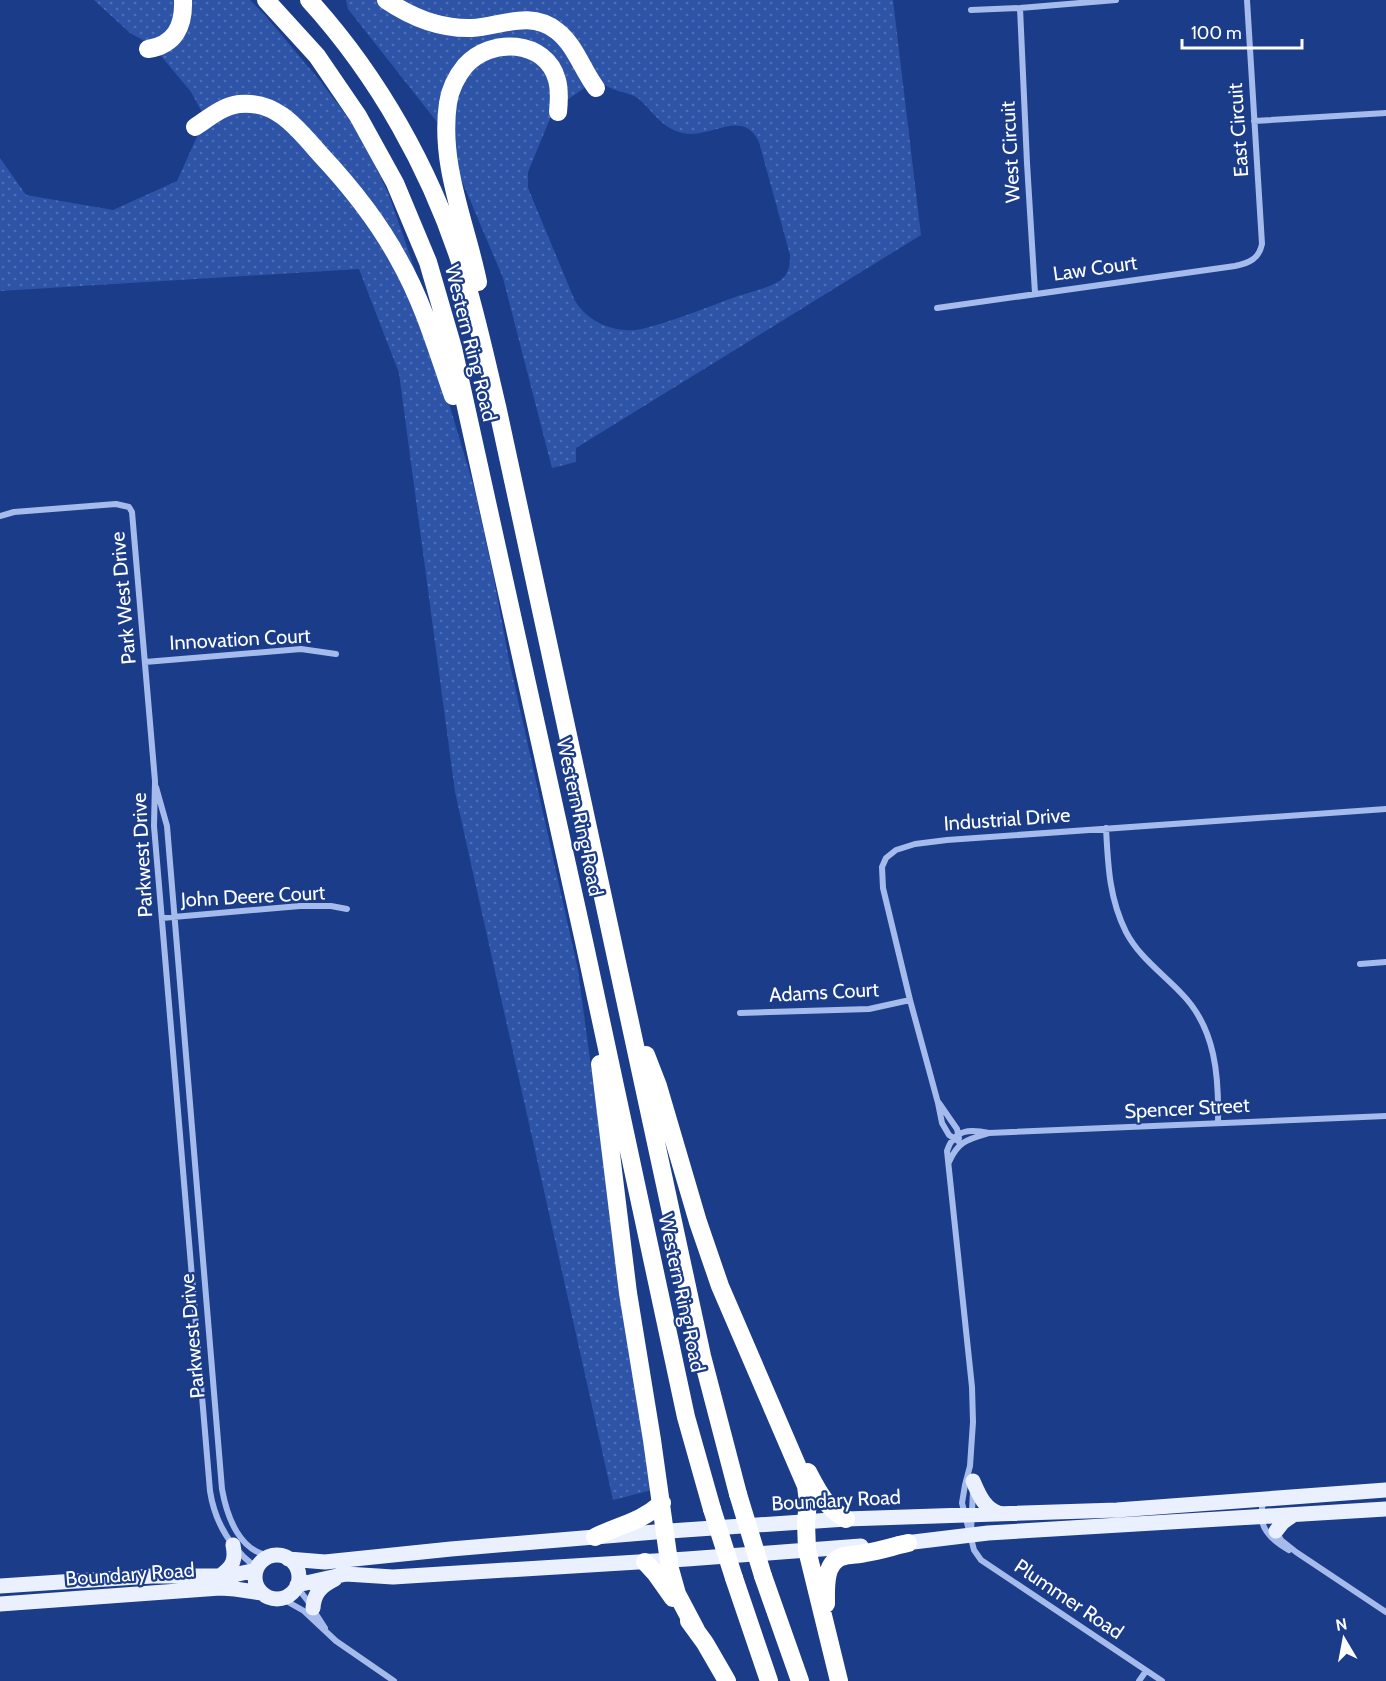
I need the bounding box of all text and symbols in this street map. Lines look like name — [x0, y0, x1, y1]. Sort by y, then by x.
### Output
scale bar — [1182, 12, 1302, 50]
text: 100 m — [1191, 22, 1242, 44]
street label: East Circuit — [1223, 82, 1253, 178]
street label: West Circuit — [995, 100, 1025, 203]
street label: Law Court — [1051, 250, 1139, 286]
street label: Western Ring Road — [440, 262, 502, 424]
street label: Park West Drive — [105, 531, 141, 665]
street label: Innovation Court — [169, 623, 312, 655]
street label: Western Ring Road — [552, 736, 608, 898]
street label: Parkwest Drive — [127, 792, 157, 918]
street label: Industrial Drive — [943, 803, 1071, 835]
street label: John Deere Court — [179, 880, 326, 912]
street label: Adams Court — [769, 977, 880, 1007]
street label: Spencer Street — [1124, 1093, 1251, 1123]
street label: Western Ring Road — [654, 1212, 710, 1374]
street label: Parkwest Drive — [175, 1273, 209, 1399]
street label: Boundary Road — [771, 1485, 901, 1515]
street label: Plummer Road — [1010, 1554, 1128, 1644]
street label: Boundary Road — [65, 1558, 195, 1590]
north arrow — [1314, 1609, 1374, 1669]
text: N — [1334, 1614, 1349, 1635]

